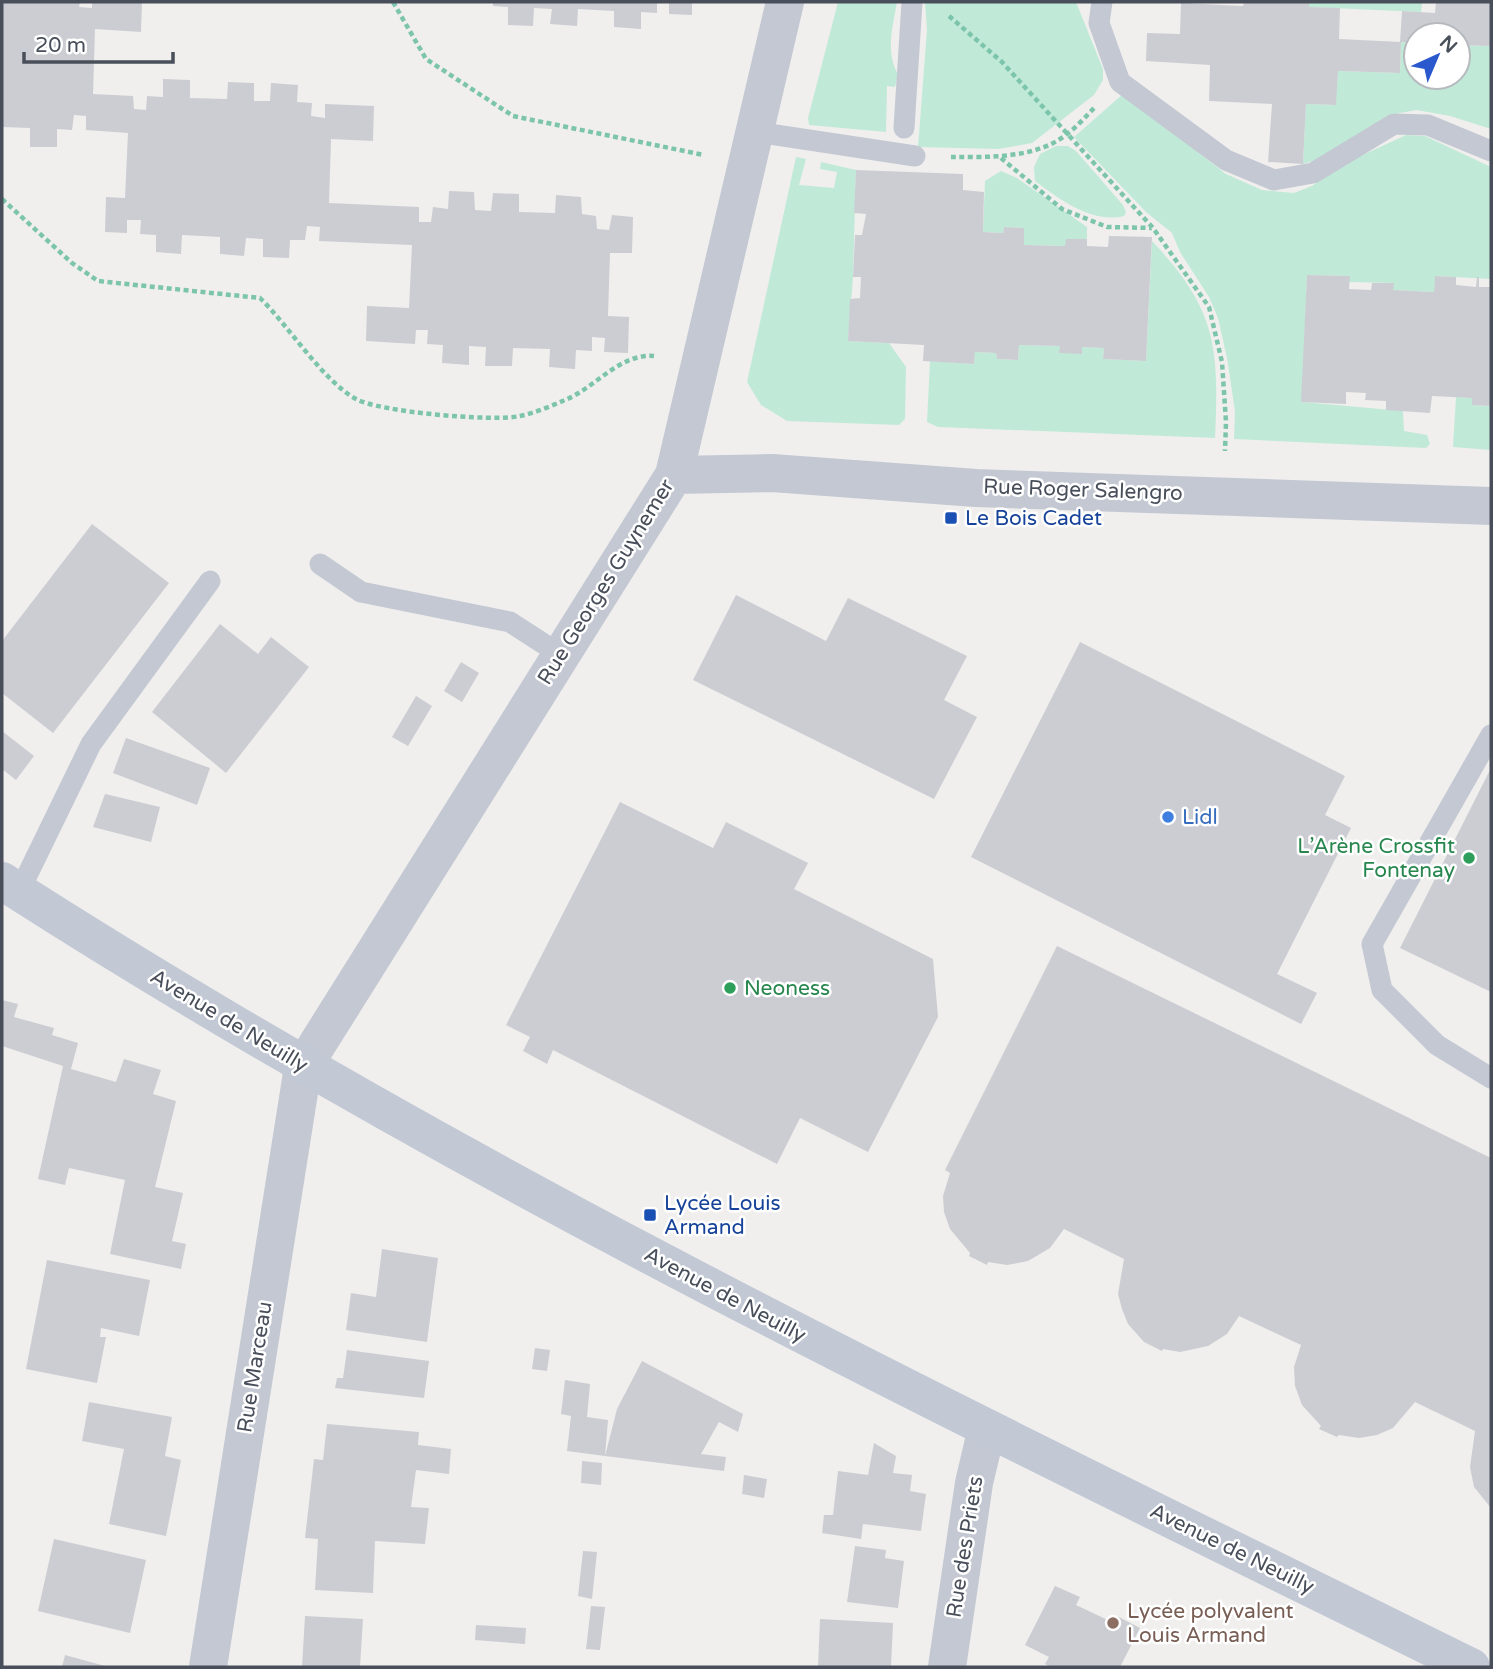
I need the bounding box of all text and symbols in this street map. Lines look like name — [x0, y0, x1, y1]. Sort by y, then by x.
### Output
scale bar — [24, 21, 173, 65]
north arrow — [1402, 21, 1472, 91]
text: N — [1435, 31, 1461, 58]
text: 20 m — [35, 33, 86, 58]
street label: Rue Roger Salengro — [983, 474, 1183, 506]
street label: Rue Georges Guynemer — [532, 475, 680, 689]
place label: Le Bois Cadet — [965, 506, 1102, 531]
marker: Le Bois Cadet — [943, 510, 959, 526]
place label: Lidl — [1182, 805, 1218, 830]
marker: Lidl — [1160, 809, 1176, 825]
place label: L’Arène Crossfit Fontenay — [1297, 834, 1455, 883]
marker: L’Arène Crossfit Fontenay — [1461, 850, 1477, 866]
street label: Avenue de Neuilly — [146, 964, 312, 1078]
place label: Neoness — [744, 976, 830, 1001]
marker: Neoness — [722, 980, 738, 996]
place label: Lycée Louis Armand — [664, 1191, 781, 1240]
marker: Lycée Louis Armand — [642, 1207, 658, 1223]
street label: Avenue de Neuilly — [640, 1242, 810, 1348]
street label: Rue Marceau — [232, 1300, 278, 1434]
street label: Rue des Priets — [941, 1474, 989, 1620]
street label: Avenue de Neuilly — [1146, 1498, 1318, 1600]
place label: Lycée polyvalent Louis Armand — [1127, 1599, 1294, 1648]
marker: Lycée polyvalent Louis Armand — [1105, 1615, 1121, 1631]

